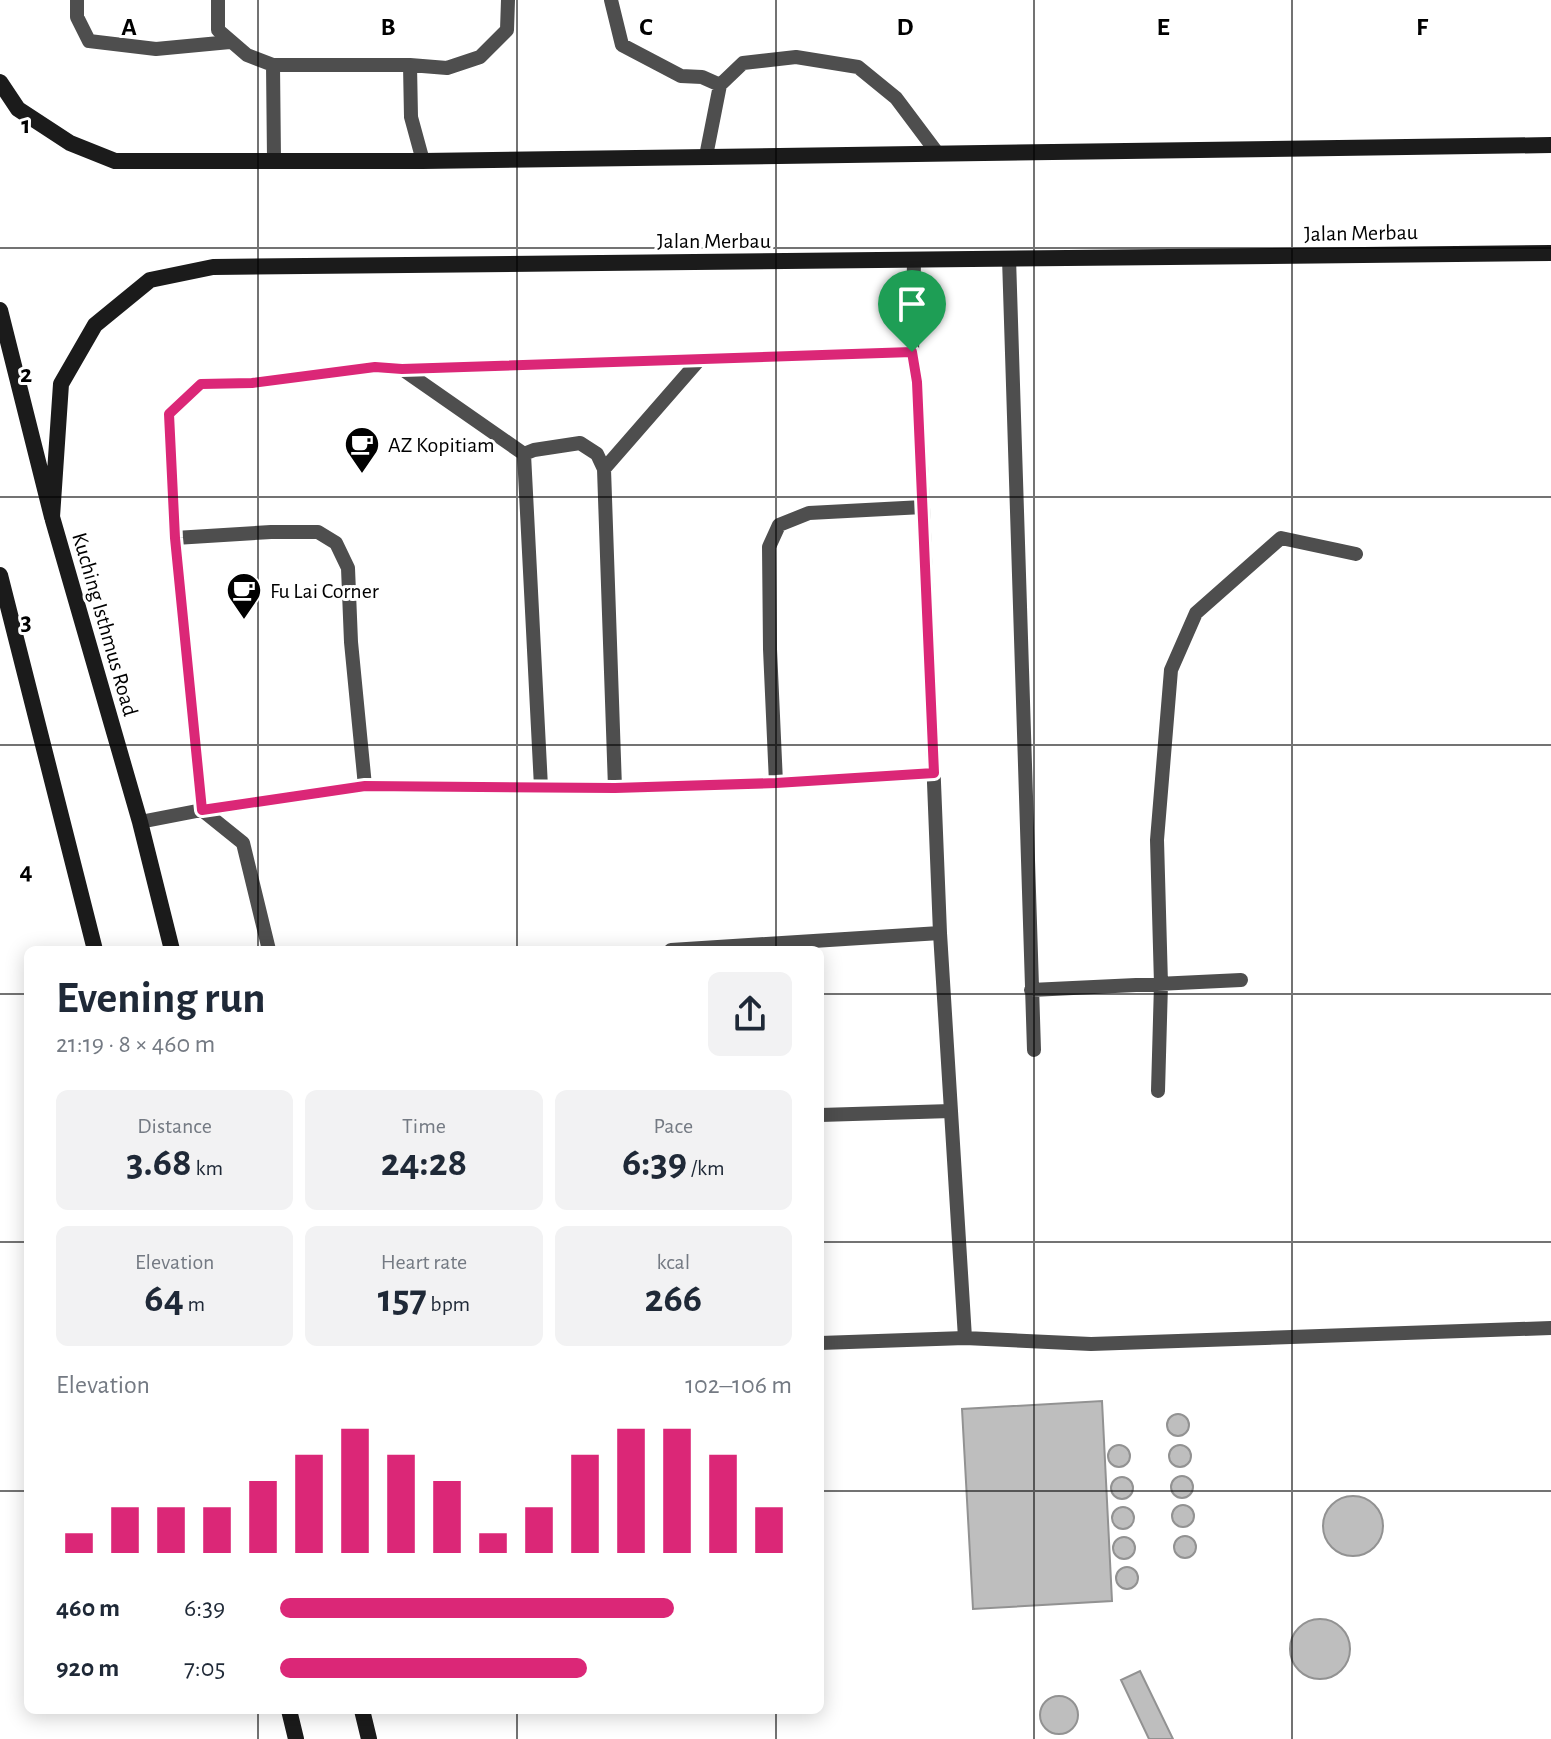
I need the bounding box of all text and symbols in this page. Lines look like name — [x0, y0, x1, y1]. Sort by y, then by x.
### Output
text: A — [121, 14, 137, 40]
text: B — [380, 14, 396, 40]
text: C — [639, 14, 653, 40]
text: D — [896, 14, 914, 40]
text: E — [1156, 14, 1170, 40]
text: F — [1416, 14, 1429, 40]
text: 1 — [21, 112, 31, 138]
street label: Jalan Merbau — [1304, 221, 1418, 245]
street label: Jalan Merbau — [657, 230, 771, 252]
pin — [878, 270, 946, 352]
icon: arrive — [890, 282, 934, 326]
text: 2 — [20, 361, 32, 387]
cafe icon: AZ Kopitiam — [343, 425, 381, 475]
place label: AZ Kopitiam — [388, 434, 495, 456]
street label: Kuching Isthmus Road — [68, 530, 142, 719]
cafe icon: Fu Lai Corner — [225, 571, 263, 621]
place label: Fu Lai Corner — [270, 580, 379, 602]
text: 3 — [20, 609, 32, 635]
text: 4 — [19, 858, 33, 884]
button: share — [708, 972, 792, 1056]
text: Evening run — [56, 977, 265, 1021]
text: 21:19 · 8 × 460 m — [56, 1031, 215, 1057]
text: Distance — [137, 1115, 212, 1137]
text: Time — [402, 1115, 446, 1137]
text: Pace — [654, 1115, 693, 1137]
text: 3.68 — [126, 1143, 192, 1183]
text: 24:28 — [381, 1143, 467, 1183]
text: 6:39 — [622, 1143, 687, 1183]
text: km — [192, 1157, 223, 1179]
text: /km — [687, 1157, 725, 1179]
text: Elevation — [135, 1251, 214, 1273]
text: Heart rate — [381, 1251, 467, 1273]
text: kcal — [657, 1251, 690, 1273]
text: 64 — [144, 1279, 184, 1319]
text: 157 — [378, 1279, 427, 1319]
text: 266 — [645, 1279, 702, 1319]
text: m — [184, 1293, 205, 1315]
text: bpm — [427, 1293, 470, 1315]
text: Elevation — [56, 1372, 150, 1398]
text: 102–106 m — [685, 1372, 792, 1398]
text: 460 m — [56, 1595, 120, 1621]
text: 6:39 — [184, 1595, 225, 1621]
text: 920 m — [56, 1655, 119, 1681]
text: 7:05 — [184, 1655, 225, 1681]

